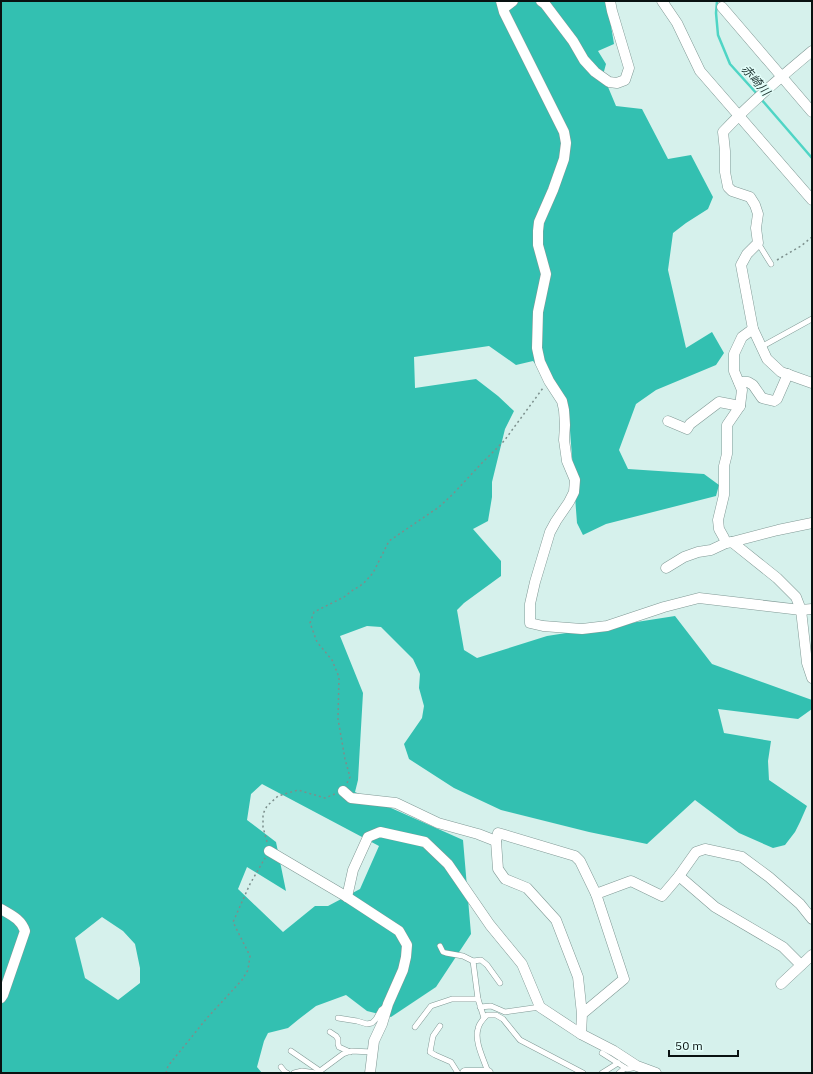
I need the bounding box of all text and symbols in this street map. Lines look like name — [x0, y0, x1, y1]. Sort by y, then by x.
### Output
water label: 赤崎川 — [739, 61, 775, 100]
scale bar — [669, 1032, 738, 1058]
text: 50 m — [675, 1038, 703, 1053]

